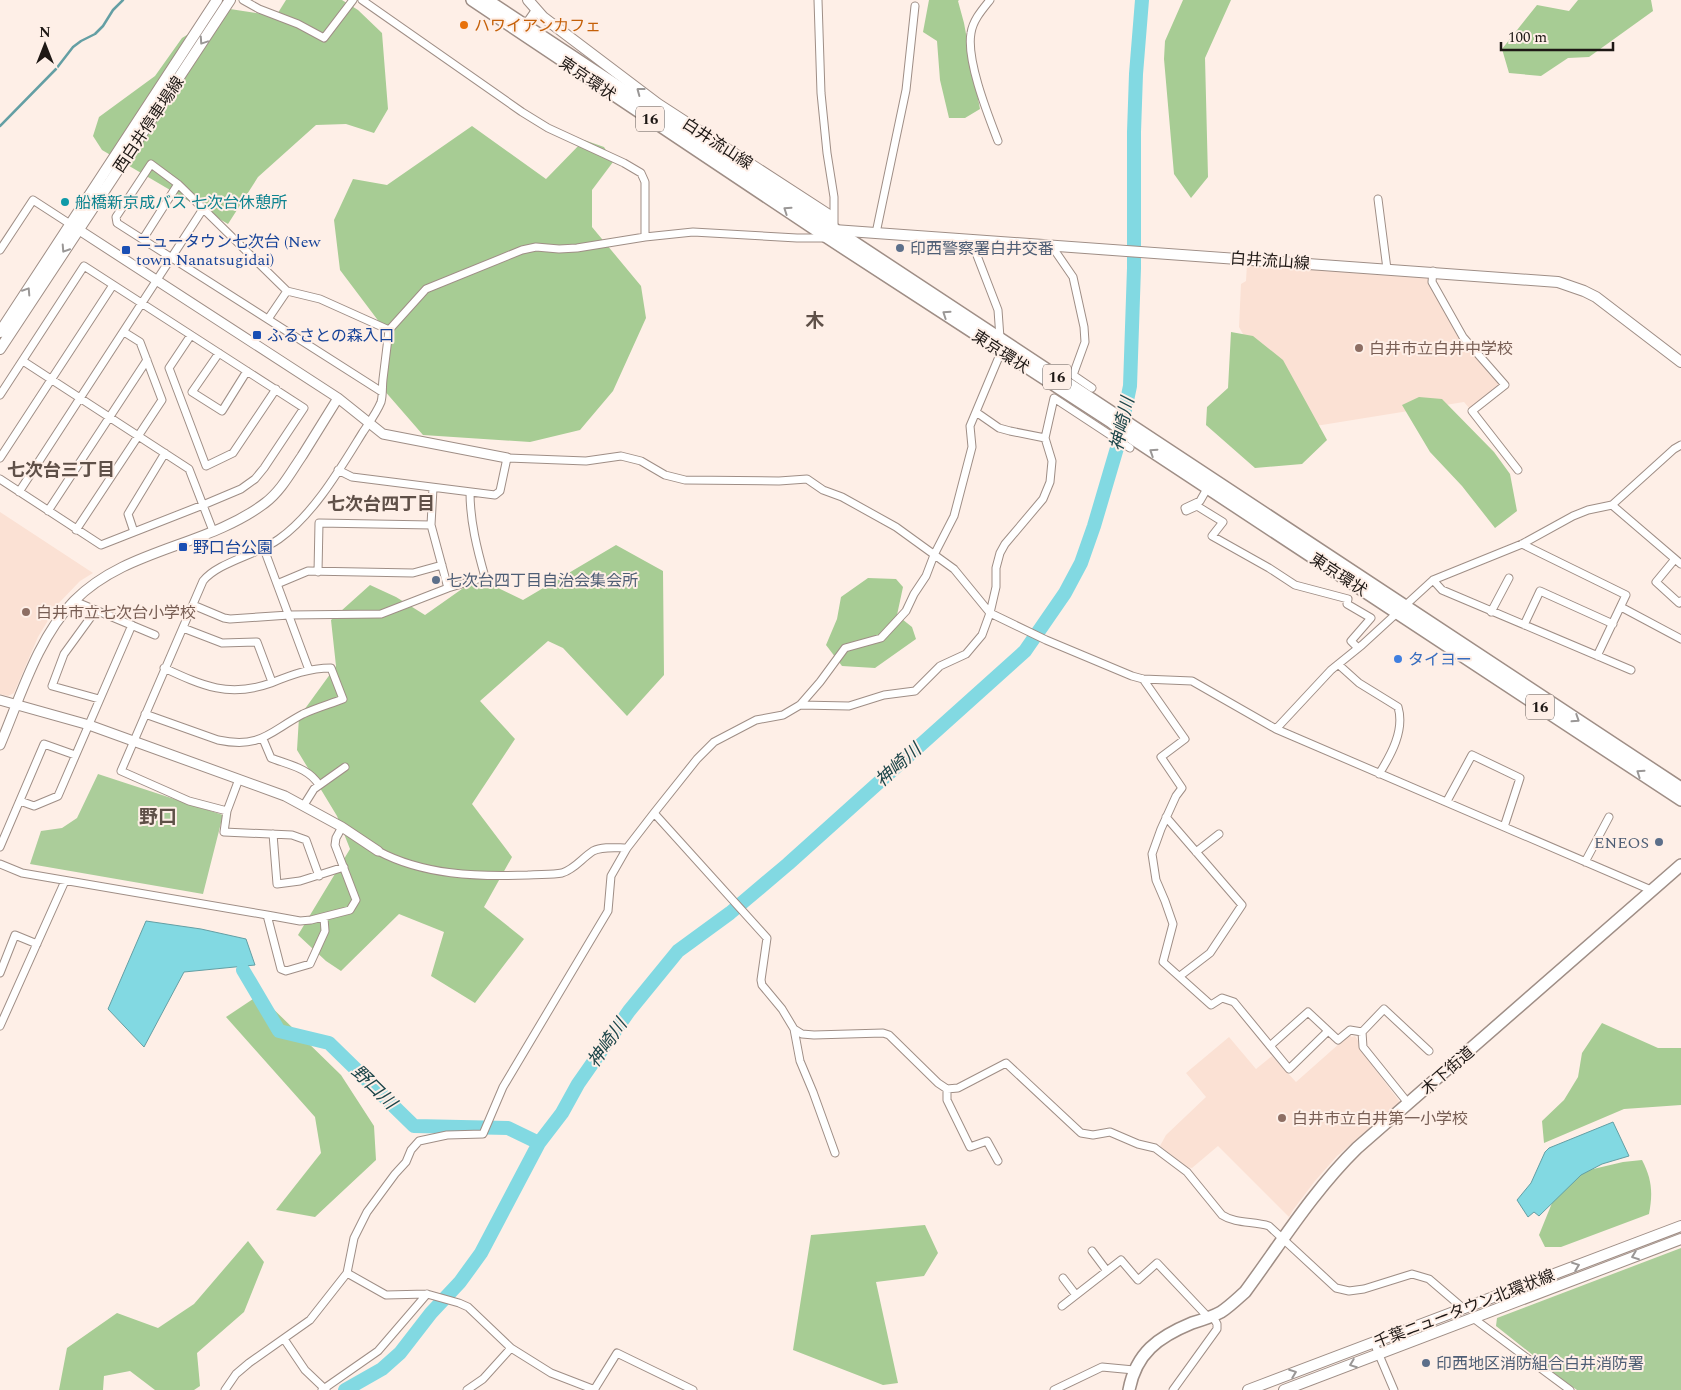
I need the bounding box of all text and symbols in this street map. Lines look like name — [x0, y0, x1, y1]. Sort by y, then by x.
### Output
place label: ハワイアンカフェ — [474, 14, 601, 38]
marker: ハワイアンカフェ — [458, 19, 470, 31]
north arrow — [20, 20, 70, 70]
scale bar — [1501, 20, 1614, 52]
text: N — [39, 22, 51, 43]
text: 100 m — [1508, 26, 1547, 49]
one-way arrow — [200, 35, 209, 44]
street label: 東京環状 — [554, 51, 621, 107]
street label: 西白井停車場線 — [108, 71, 190, 178]
one-way arrow — [637, 88, 646, 96]
road number: 16 — [636, 106, 664, 132]
street label: 白井流山線 — [677, 112, 758, 176]
place label: 船橋新京成バス 七次台休憩所 — [75, 191, 287, 215]
marker: 船橋新京成バス 七次台休憩所 — [59, 196, 71, 208]
one-way arrow — [784, 207, 793, 217]
place label: ニュータウン七次台 (New town Nanatsugidai) — [136, 230, 322, 272]
place label: 印西警察署白井交番 — [910, 237, 1054, 261]
marker: 印西警察署白井交番 — [894, 242, 906, 254]
one-way arrow — [62, 243, 71, 253]
marker: ニュータウン七次台 (New town Nanatsugidai) — [120, 244, 132, 256]
street label: 白井流山線 — [1229, 246, 1311, 276]
one-way arrow — [20, 287, 30, 296]
district label: 木 — [805, 307, 825, 336]
one-way arrow — [942, 311, 951, 321]
place label: ふるさとの森入口 — [267, 324, 395, 348]
street label: 東京環状 — [967, 324, 1034, 379]
marker: ふるさとの森入口 — [251, 329, 263, 341]
place label: 白井市立白井中学校 — [1369, 337, 1513, 361]
marker: 白井市立白井中学校 — [1353, 342, 1365, 354]
road number: 16 — [1043, 364, 1071, 390]
water label: 神崎川 — [1103, 393, 1142, 453]
one-way arrow — [1149, 449, 1158, 458]
district label: 七次台三丁目 — [7, 457, 115, 484]
district label: 七次台四丁目 — [327, 491, 435, 518]
place label: 野口台公園 — [193, 536, 273, 560]
marker: 野口台公園 — [177, 541, 189, 553]
street label: 東京環状 — [1305, 547, 1372, 602]
place label: 七次台四丁目自治会集会所 — [446, 569, 638, 593]
marker: 七次台四丁目自治会集会所 — [430, 574, 442, 586]
place label: 白井市立七次台小学校 — [36, 601, 196, 625]
marker: 白井市立七次台小学校 — [20, 606, 32, 618]
place label: タイヨー — [1408, 648, 1472, 672]
marker: タイヨー — [1392, 653, 1404, 665]
road number: 16 — [1526, 694, 1554, 720]
one-way arrow — [1570, 713, 1580, 722]
water label: 神崎川 — [869, 736, 929, 793]
one-way arrow — [1637, 770, 1646, 780]
district label: 野口 — [139, 803, 177, 832]
place label: ENEOS — [1594, 831, 1649, 855]
marker: ENEOS — [1653, 836, 1665, 848]
water label: 神崎川 — [581, 1012, 635, 1073]
street label: 木下街道 — [1416, 1041, 1480, 1101]
water label: 野口川 — [345, 1059, 404, 1117]
place label: 白井市立白井第一小学校 — [1292, 1107, 1468, 1131]
marker: 白井市立白井第一小学校 — [1276, 1112, 1288, 1124]
one-way arrow — [1632, 1250, 1640, 1260]
one-way arrow — [1571, 1262, 1580, 1272]
street label: 千葉ニュータウン北環状線 — [1370, 1263, 1558, 1355]
place label: 印西地区消防組合白井消防署 — [1436, 1352, 1644, 1376]
marker: 印西地区消防組合白井消防署 — [1420, 1357, 1432, 1369]
one-way arrow — [1349, 1358, 1358, 1368]
one-way arrow — [1288, 1369, 1297, 1379]

